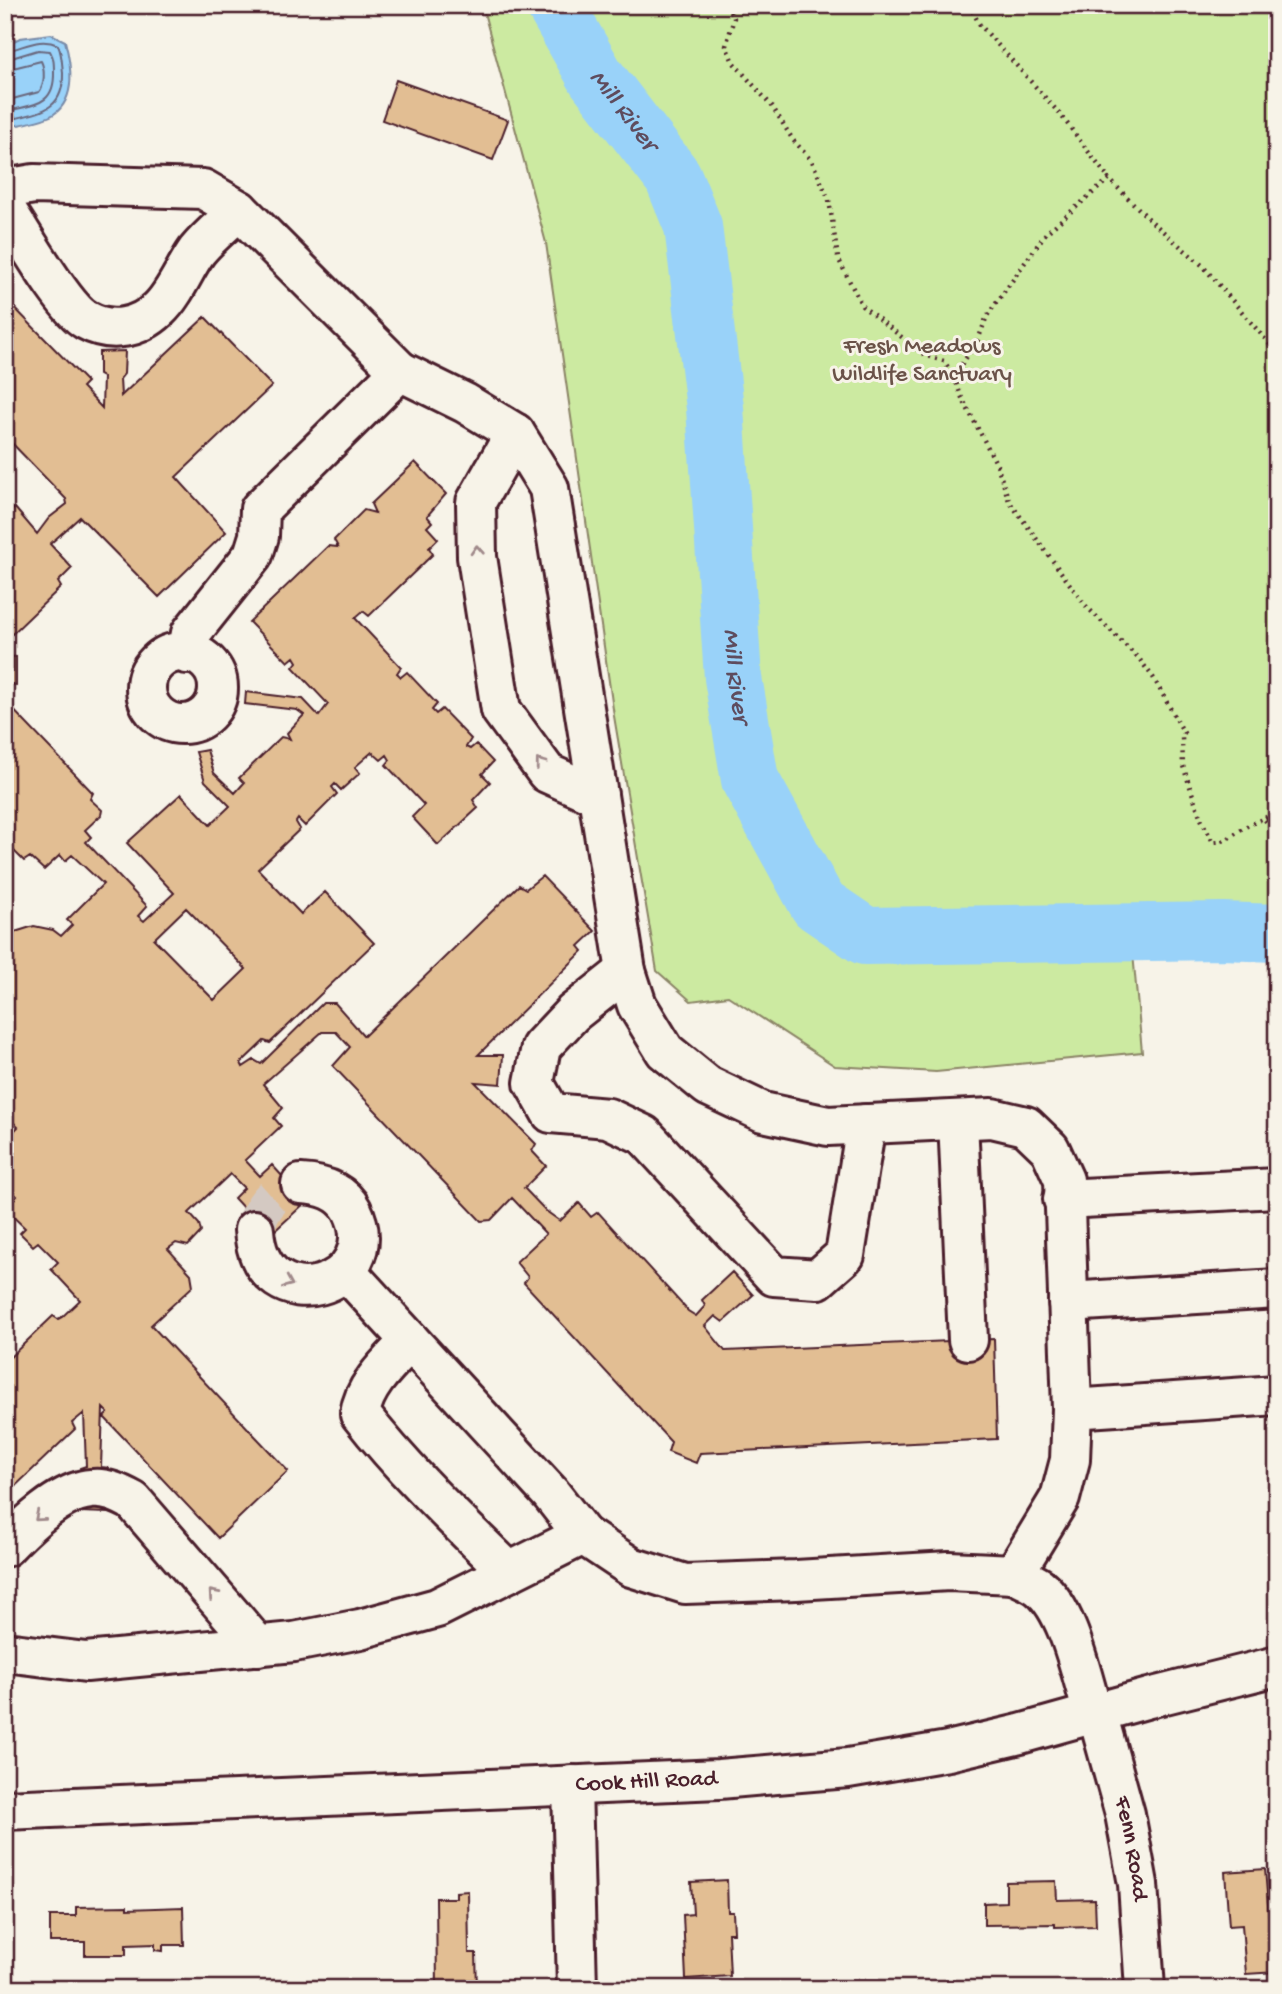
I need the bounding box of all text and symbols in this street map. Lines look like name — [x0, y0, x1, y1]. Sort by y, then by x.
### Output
water label: Mill River — [581, 64, 666, 162]
park label: Fresh Meadows Wildlife Sanctuary — [832, 333, 1012, 390]
one-way arrow — [470, 544, 485, 555]
water label: Mill River — [714, 628, 757, 730]
one-way arrow — [536, 758, 548, 771]
one-way arrow — [281, 1275, 293, 1289]
one-way arrow — [35, 1509, 48, 1521]
one-way arrow — [209, 1590, 221, 1603]
street label: Cook Hill Road — [575, 1765, 720, 1800]
street label: Fenn Road — [1106, 1792, 1154, 1904]

